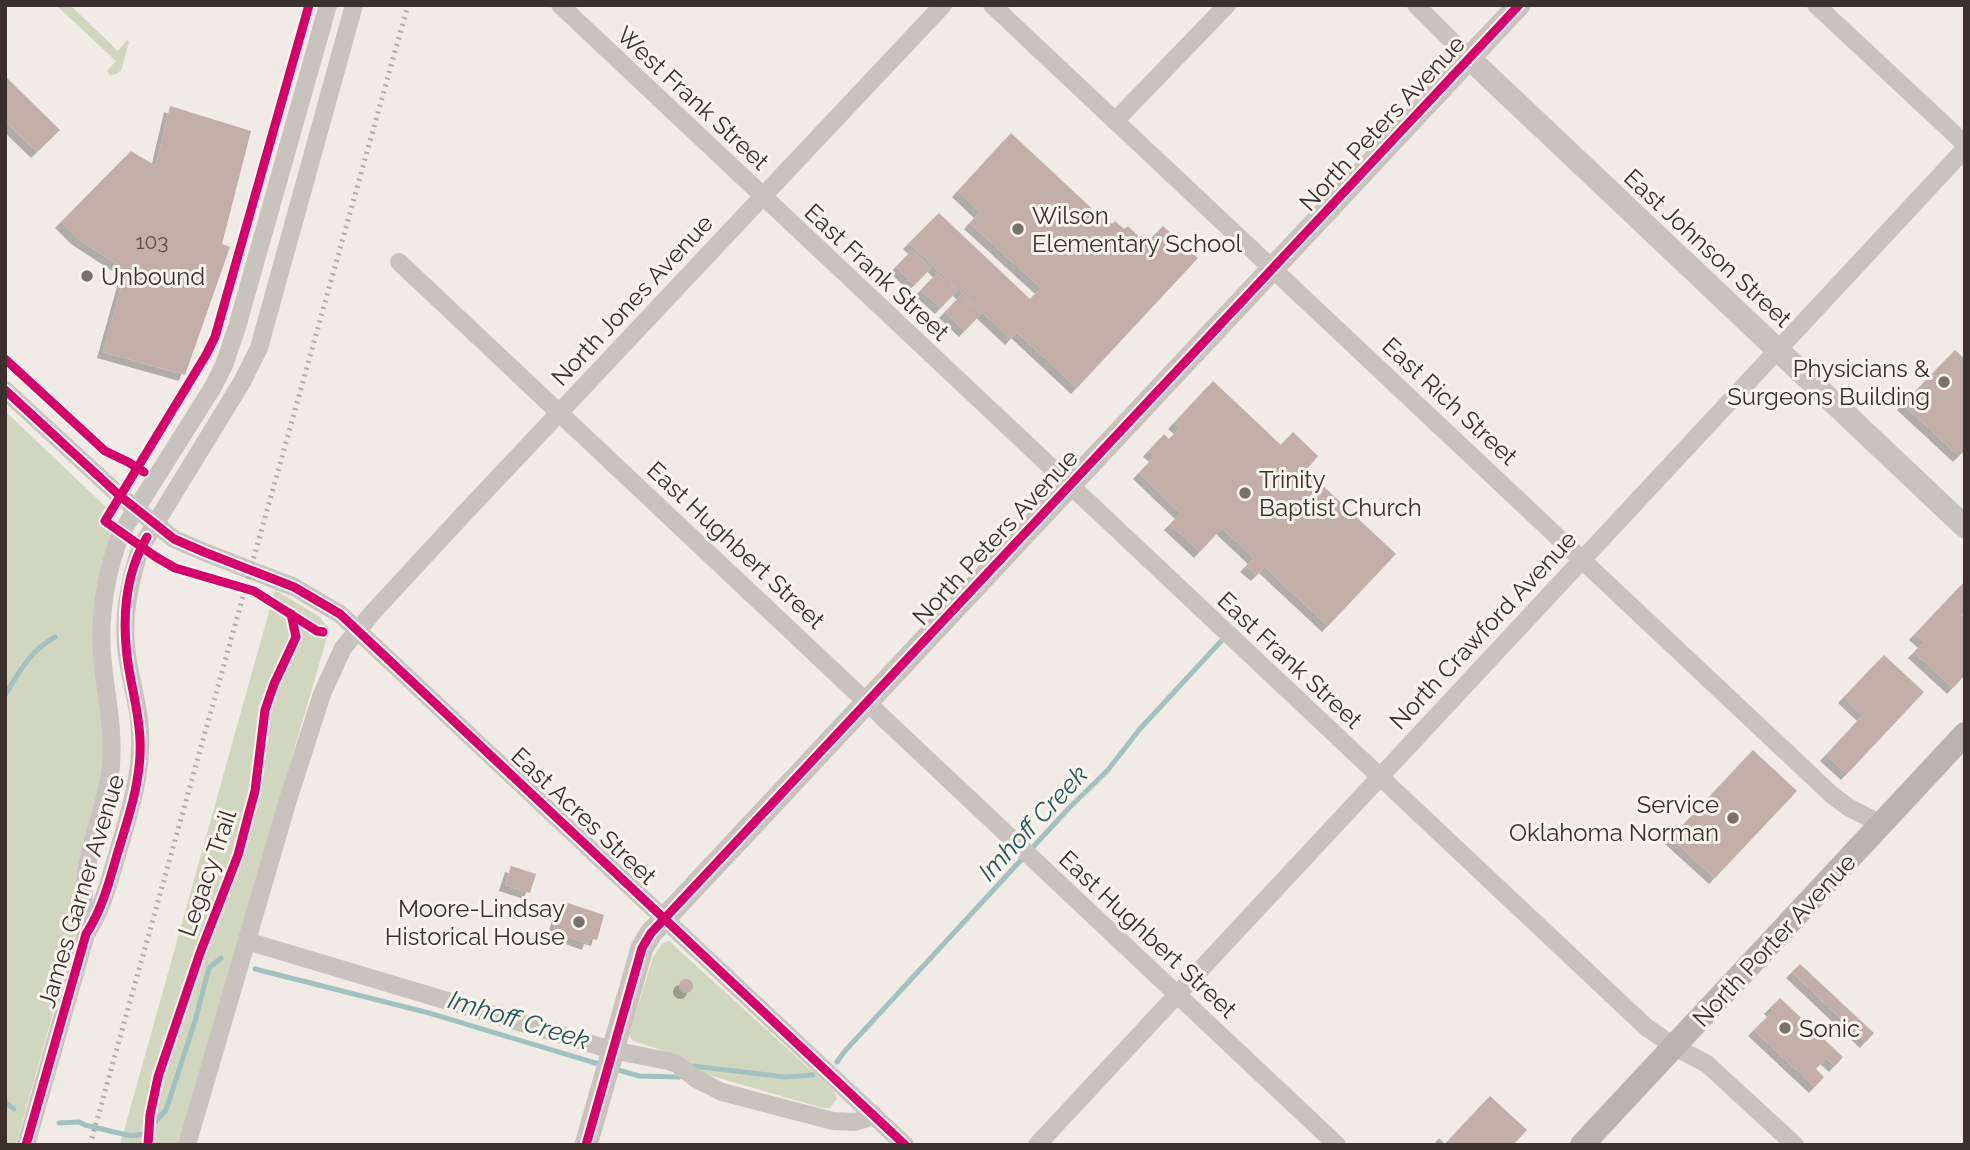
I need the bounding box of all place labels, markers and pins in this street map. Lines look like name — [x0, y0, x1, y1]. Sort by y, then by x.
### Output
place label: Wilson Elementary School — [1032, 201, 1243, 258]
marker: Wilson Elementary School — [1010, 221, 1026, 237]
place label: Unbound — [101, 262, 205, 291]
marker: Unbound — [79, 268, 95, 284]
place label: Physicians & Surgeons Building — [1727, 354, 1930, 411]
marker: Physicians & Surgeons Building — [1936, 374, 1952, 390]
place label: Trinity Baptist Church — [1259, 465, 1422, 522]
marker: Trinity Baptist Church — [1237, 485, 1253, 501]
place label: Service Oklahoma Norman — [1509, 790, 1719, 847]
marker: Service Oklahoma Norman — [1725, 810, 1741, 826]
place label: Moore-Lindsay Historical House — [385, 894, 565, 951]
marker: Moore-Lindsay Historical House — [571, 914, 587, 930]
place label: Sonic — [1799, 1014, 1860, 1043]
marker: Sonic — [1777, 1020, 1793, 1036]

